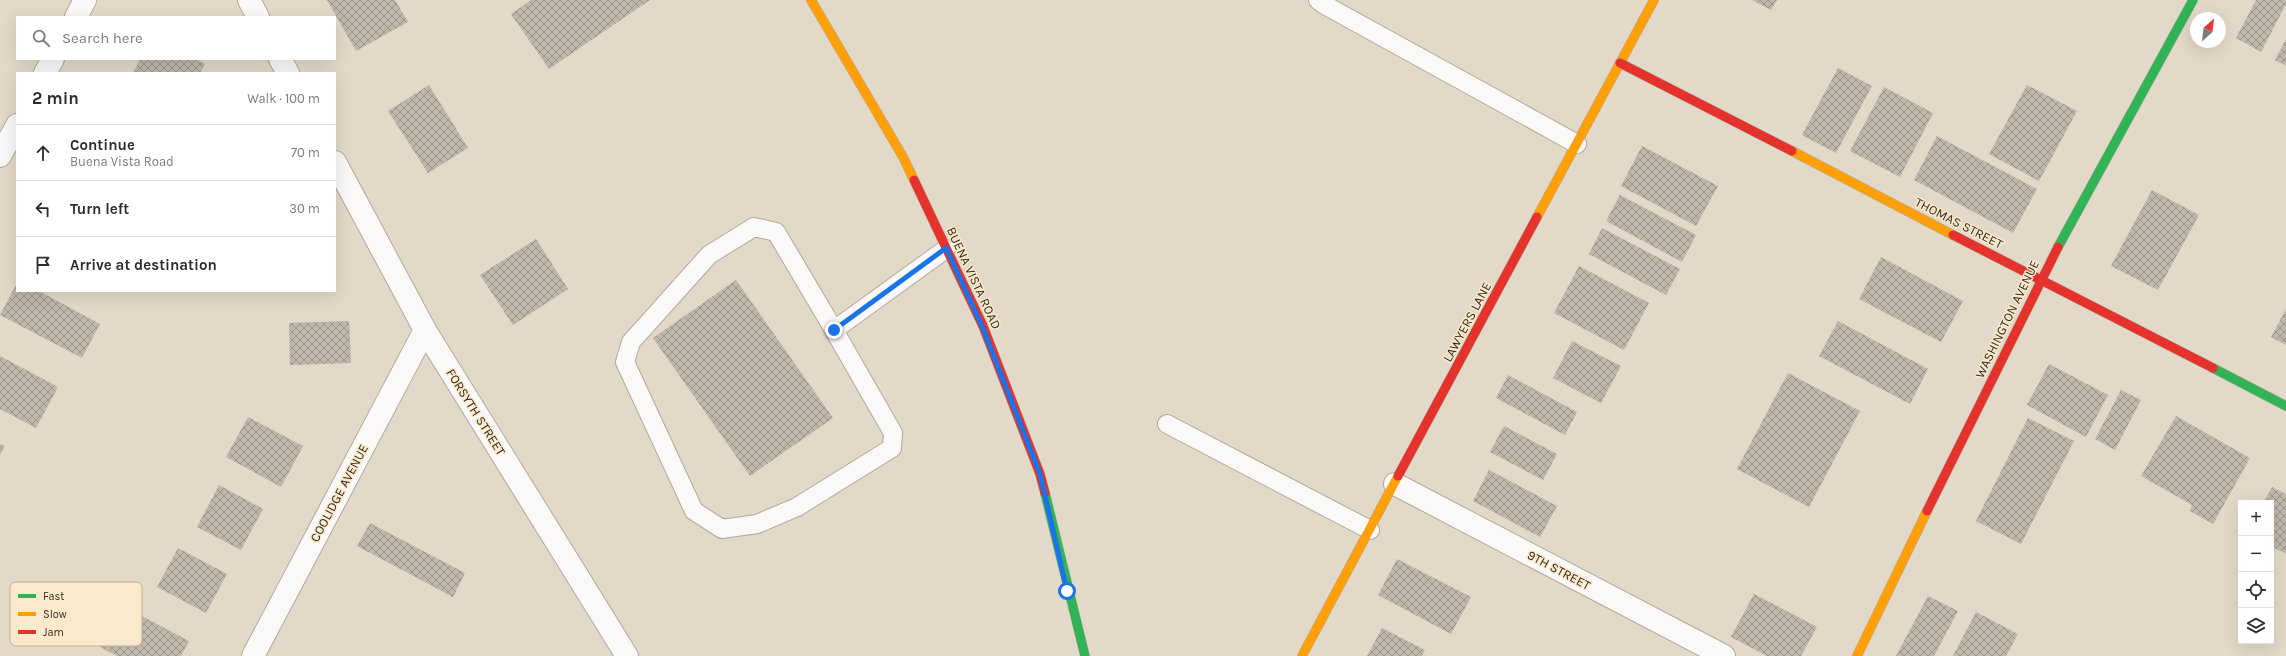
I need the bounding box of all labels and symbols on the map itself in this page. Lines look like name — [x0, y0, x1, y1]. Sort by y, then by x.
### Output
north arrow — [2190, 12, 2226, 48]
street label: THOMAS STREET — [1913, 194, 2006, 252]
street label: BUENA VISTA ROAD — [944, 224, 1004, 332]
street label: WASHINGTON AVENUE — [1972, 258, 2042, 380]
street label: LAWYERS LANE — [1440, 280, 1494, 364]
route end — [825, 321, 843, 339]
street label: FORSYTH STREET — [443, 366, 509, 459]
street label: COOLIDGE AVENUE — [307, 442, 371, 544]
street label: 9TH STREET — [1525, 547, 1594, 593]
legend — [10, 582, 142, 646]
route start — [1058, 582, 1076, 600]
text: Fast — [43, 590, 64, 603]
text: Slow — [43, 608, 67, 621]
text: Jam — [43, 626, 64, 639]

